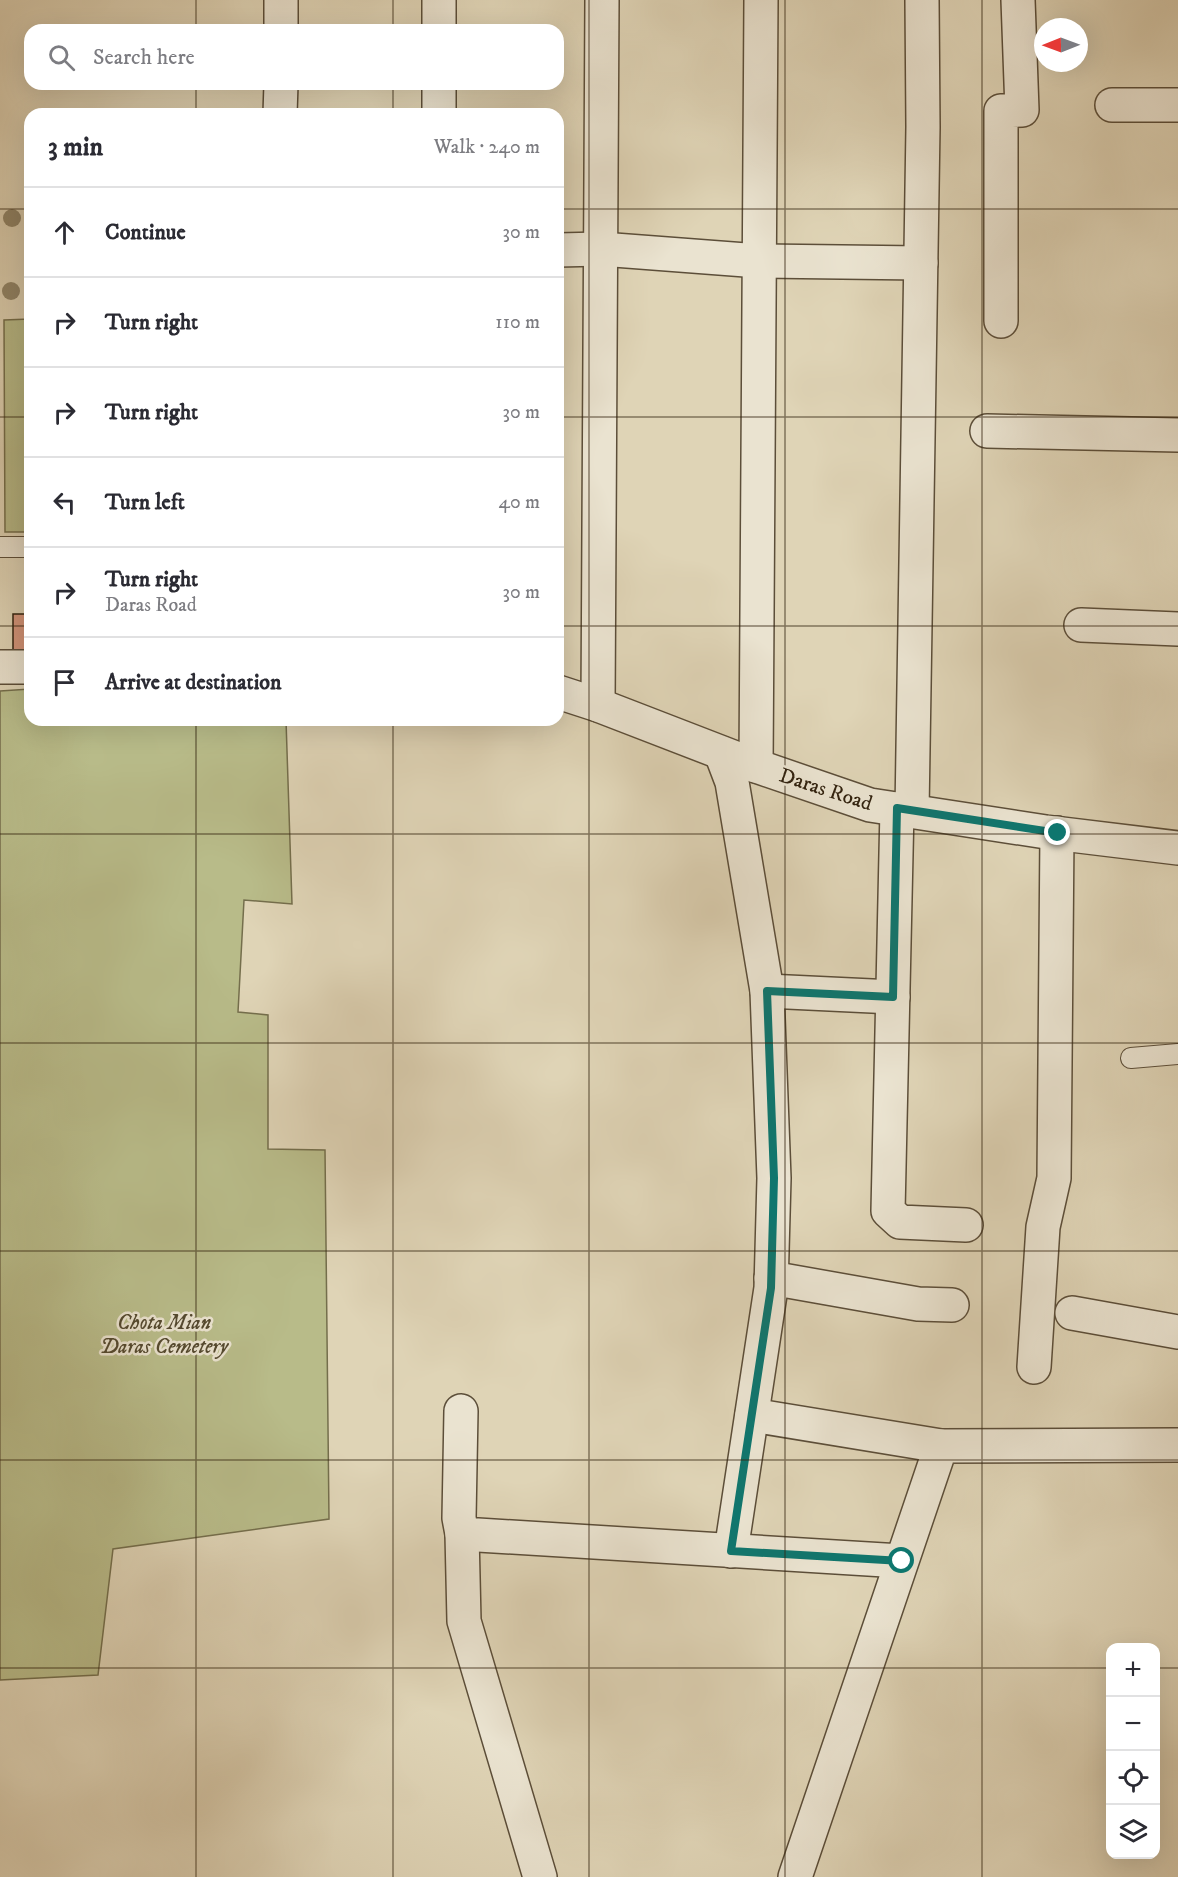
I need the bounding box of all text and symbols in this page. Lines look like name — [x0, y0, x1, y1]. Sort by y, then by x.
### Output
north arrow — [1034, 18, 1088, 72]
search box — [24, 24, 564, 90]
icon: search — [45, 41, 78, 74]
text: Search here — [93, 44, 195, 71]
text: 3 min — [48, 131, 103, 164]
text: Walk · 240 m — [434, 135, 540, 160]
icon: ahead — [48, 216, 81, 249]
text: Continue — [105, 219, 186, 246]
text: 30 m — [502, 220, 540, 245]
icon: right — [48, 306, 81, 339]
text: Turn right — [105, 309, 198, 336]
text: 110 m — [495, 310, 540, 335]
icon: right — [48, 396, 81, 429]
text: Turn right — [105, 399, 198, 426]
text: 30 m — [502, 400, 540, 425]
icon: left — [48, 486, 81, 519]
text: Turn left — [105, 489, 185, 516]
text: 40 m — [498, 490, 540, 515]
text: Turn right — [105, 566, 198, 593]
icon: right — [48, 576, 81, 609]
text: 30 m — [502, 580, 540, 605]
text: Daras Road — [105, 593, 197, 618]
icon: arrive — [48, 666, 81, 699]
text: Arrive at destination — [105, 669, 282, 696]
street label: Daras Road — [776, 763, 876, 817]
route end — [1044, 819, 1070, 845]
park label: Chota Mian Daras Cemetery — [100, 1310, 230, 1360]
route start — [888, 1547, 914, 1573]
map controls — [1106, 1643, 1160, 1859]
button: + — [1106, 1643, 1160, 1697]
button: − — [1106, 1697, 1160, 1751]
button: locate — [1106, 1751, 1160, 1805]
button: layers — [1106, 1805, 1160, 1859]

